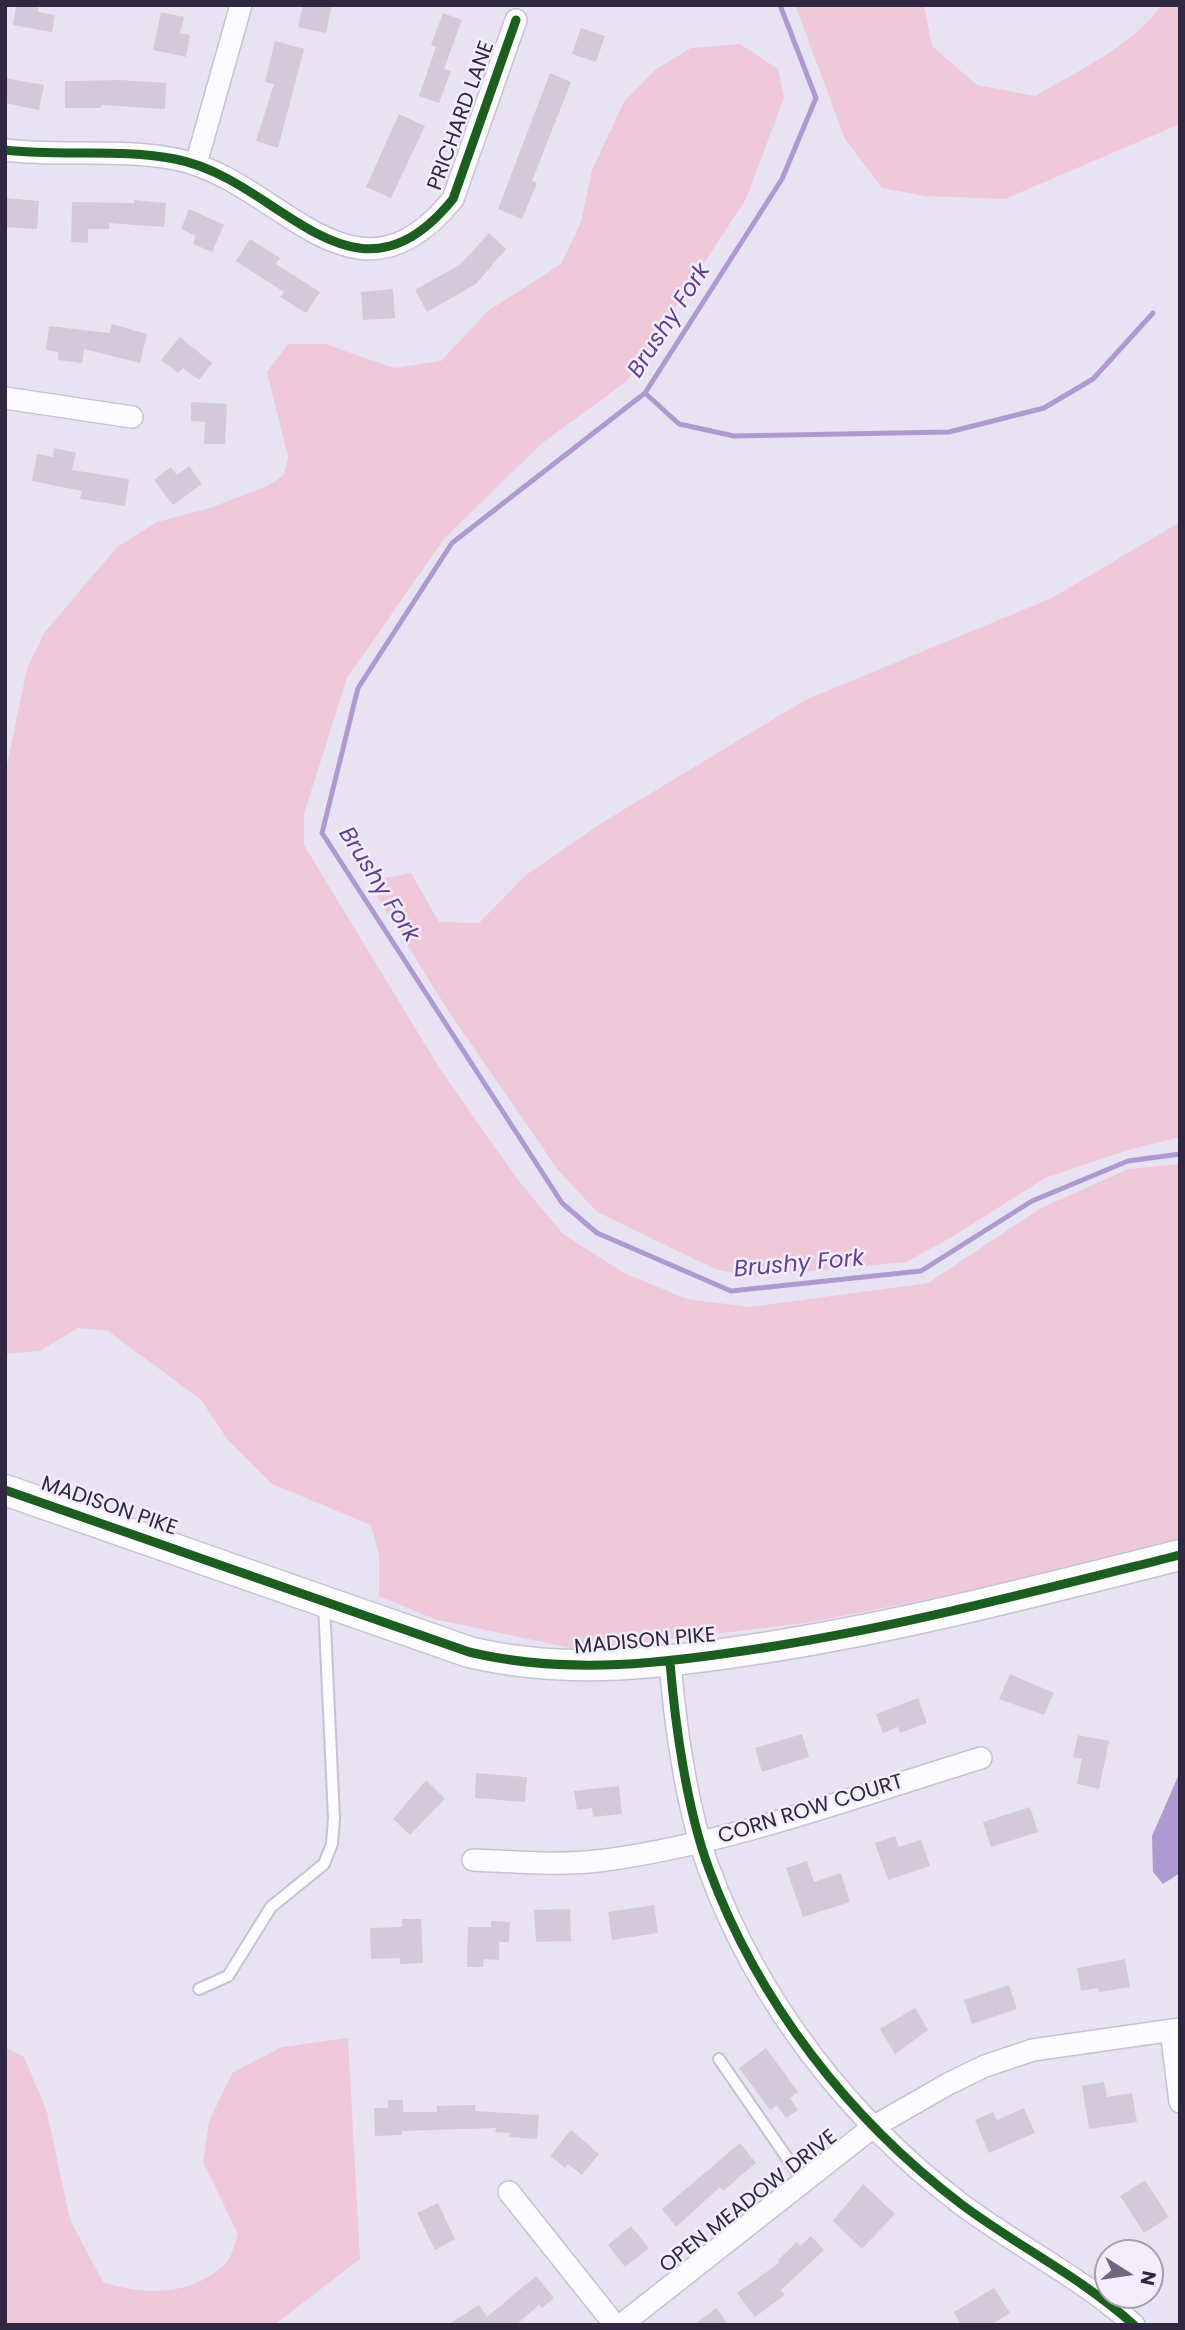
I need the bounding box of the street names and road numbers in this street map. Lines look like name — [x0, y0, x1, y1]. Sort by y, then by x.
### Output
street label: PRICHARD LANE — [423, 38, 501, 194]
street label: MADISON PIKE — [38, 1472, 180, 1542]
street label: MADISON PIKE — [573, 1623, 717, 1661]
street label: CORN ROW COURT — [715, 1770, 907, 1850]
street label: OPEN MEADOW DRIVE — [655, 2125, 843, 2279]

